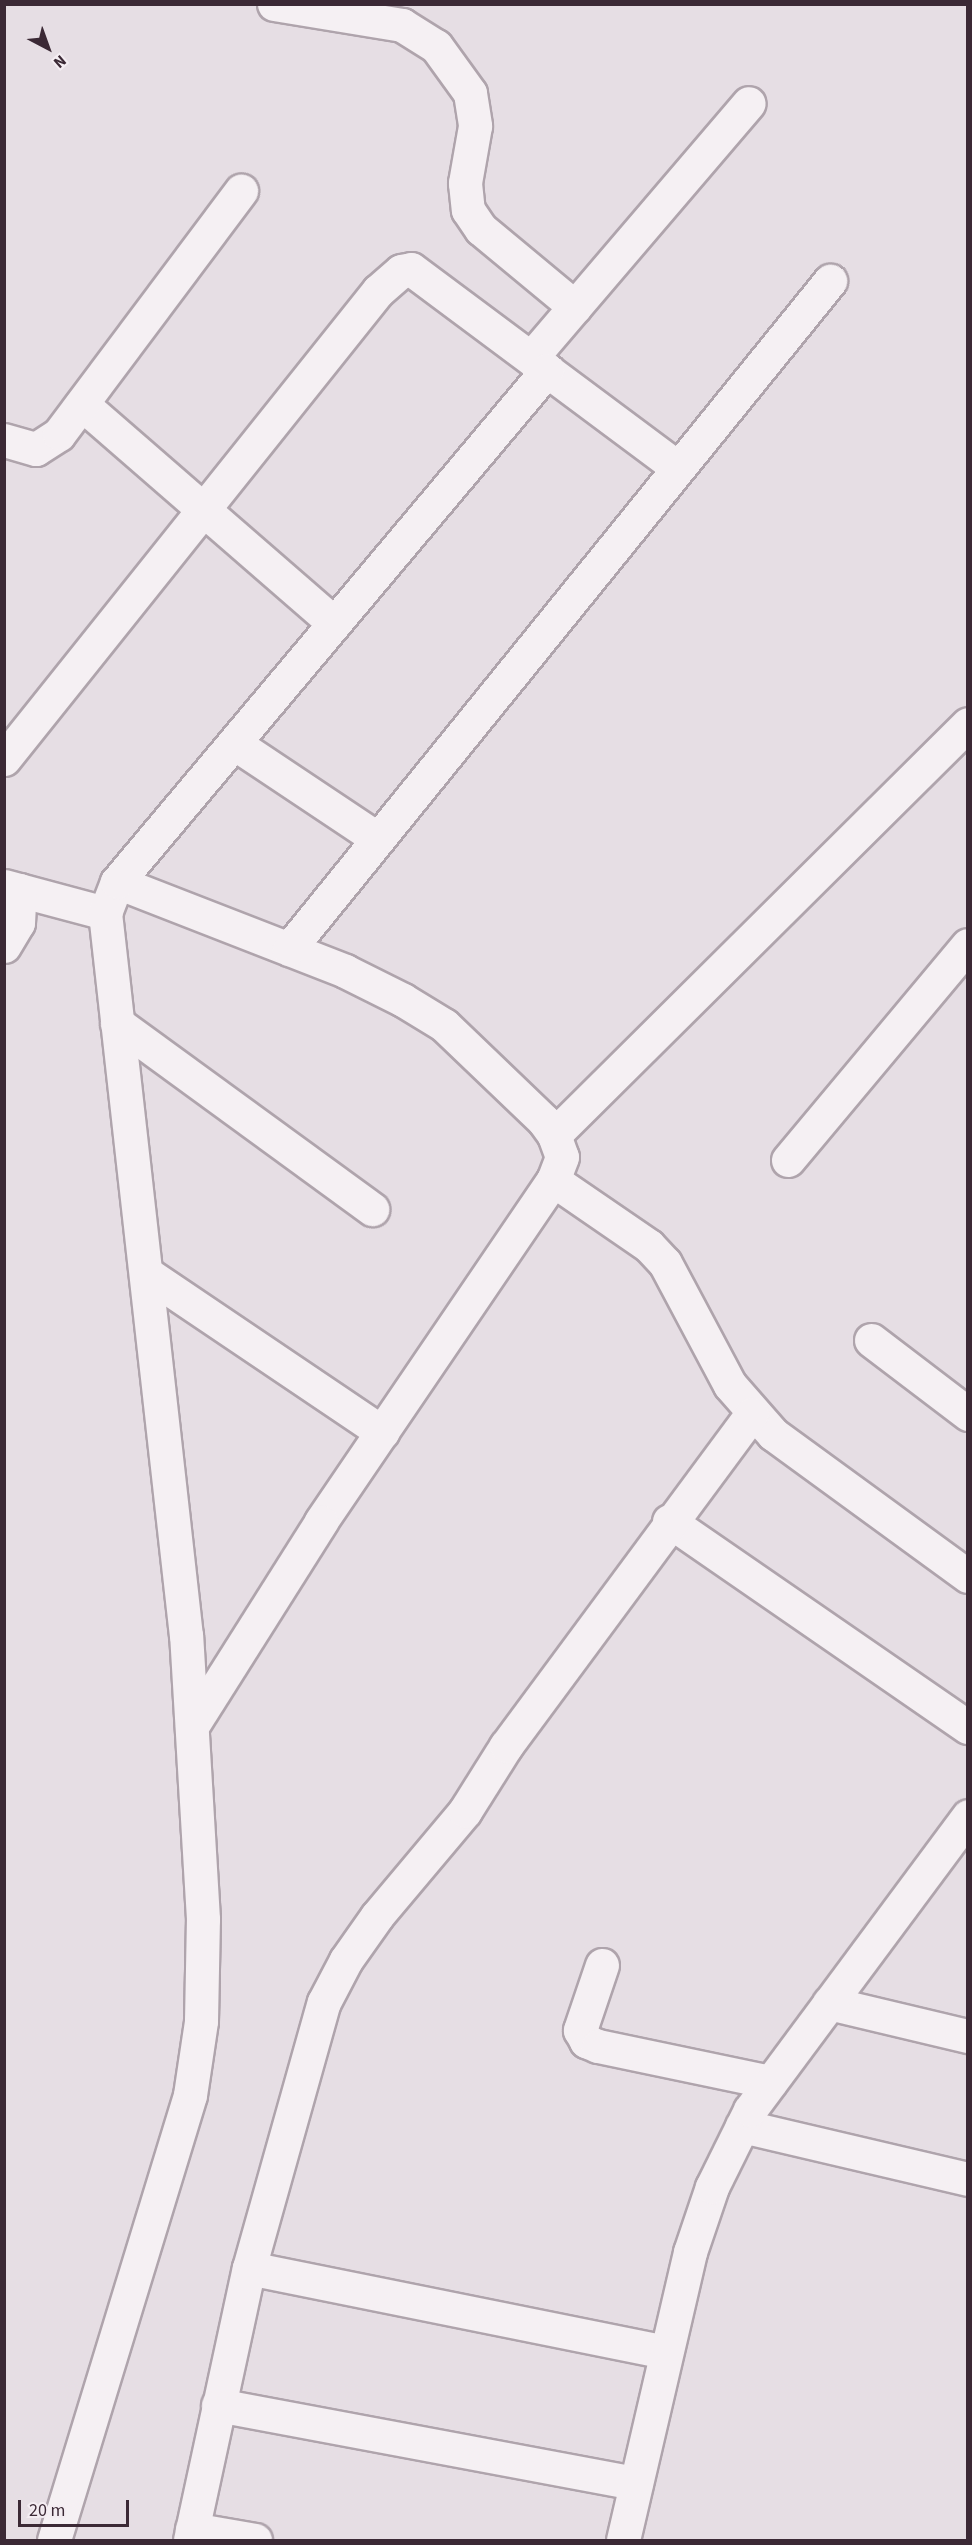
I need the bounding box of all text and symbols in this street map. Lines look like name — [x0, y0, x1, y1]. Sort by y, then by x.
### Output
north arrow — [18, 18, 78, 78]
text: N — [49, 50, 71, 73]
scale bar — [21, 2488, 132, 2526]
text: 20 m — [29, 2498, 65, 2523]

